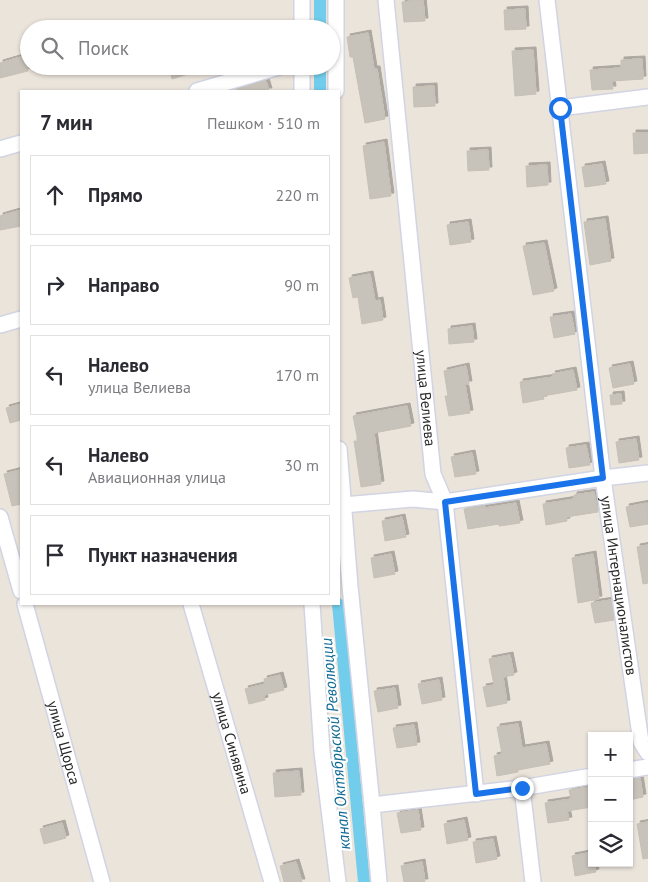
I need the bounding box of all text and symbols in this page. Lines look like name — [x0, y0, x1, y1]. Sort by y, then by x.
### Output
search box — [20, 20, 340, 75]
icon: search — [38, 34, 66, 62]
text: Поиск — [78, 36, 129, 60]
route start — [549, 97, 572, 120]
text: 7 мин — [40, 109, 93, 136]
text: Пешком · 510 m — [207, 113, 320, 133]
icon: ahead — [41, 181, 69, 209]
text: Прямо — [88, 183, 143, 207]
text: 220 m — [276, 185, 319, 205]
icon: right — [41, 271, 69, 299]
text: Направо — [88, 273, 159, 297]
text: 90 m — [284, 275, 319, 295]
street label: улица Велиева — [412, 349, 440, 447]
text: Налево — [88, 353, 149, 377]
icon: left — [41, 361, 69, 389]
text: 170 m — [276, 365, 319, 385]
text: улица Велиева — [88, 377, 191, 397]
text: Налево — [88, 443, 149, 467]
icon: left — [41, 451, 69, 479]
text: 30 m — [284, 455, 319, 475]
text: Авиационная улица — [88, 467, 226, 487]
street label: улица Интернационалистов — [597, 495, 641, 677]
icon: arrive — [41, 541, 69, 569]
text: Пункт назначения — [88, 543, 238, 567]
water label: канал Октябрьской Революции — [316, 637, 354, 851]
street label: улица Синявина — [208, 690, 256, 796]
street label: улица Щорса — [43, 699, 85, 787]
map controls — [588, 732, 633, 867]
button: + — [588, 732, 633, 777]
route end — [511, 777, 534, 800]
button: − — [588, 777, 633, 822]
button: layers — [588, 822, 633, 867]

